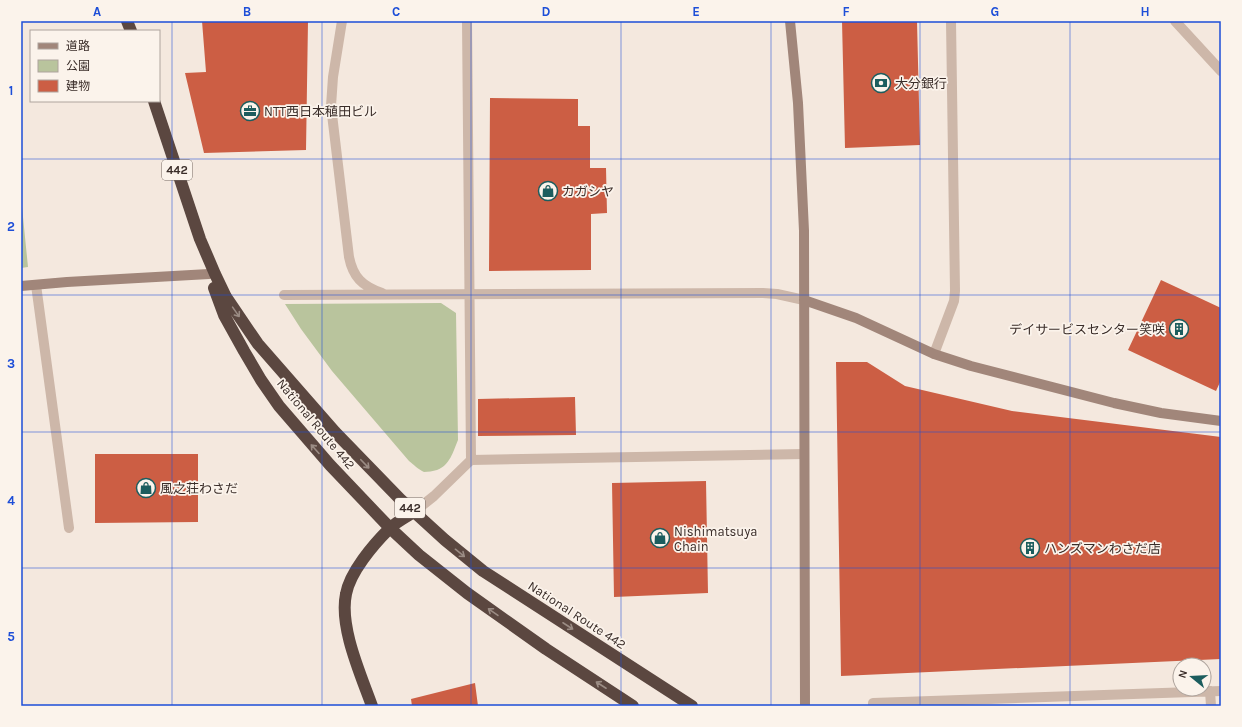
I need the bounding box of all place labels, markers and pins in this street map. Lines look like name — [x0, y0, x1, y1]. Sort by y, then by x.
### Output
bank icon: 大分銀行 — [870, 72, 892, 94]
place label: 大分銀行 — [895, 76, 947, 91]
office icon: NTT西日本稙田ビル — [239, 100, 261, 122]
place label: NTT西日本稙田ビル — [264, 104, 377, 119]
shop icon: カガシヤ — [537, 180, 559, 202]
place label: カガシヤ — [562, 184, 614, 199]
building icon: デイサービスセンター笑咲 — [1168, 318, 1190, 340]
place label: デイサービスセンター笑咲 — [1009, 322, 1165, 337]
shop icon: 風之荘わさだ — [135, 477, 157, 499]
place label: 風之荘わさだ — [160, 481, 238, 496]
place label: Nishimatsuya Chain — [674, 524, 757, 554]
shop icon: Nishimatsuya Chain — [649, 527, 671, 549]
building icon: ハンズマンわさだ店 — [1019, 537, 1041, 559]
place label: ハンズマンわさだ店 — [1044, 541, 1161, 556]

